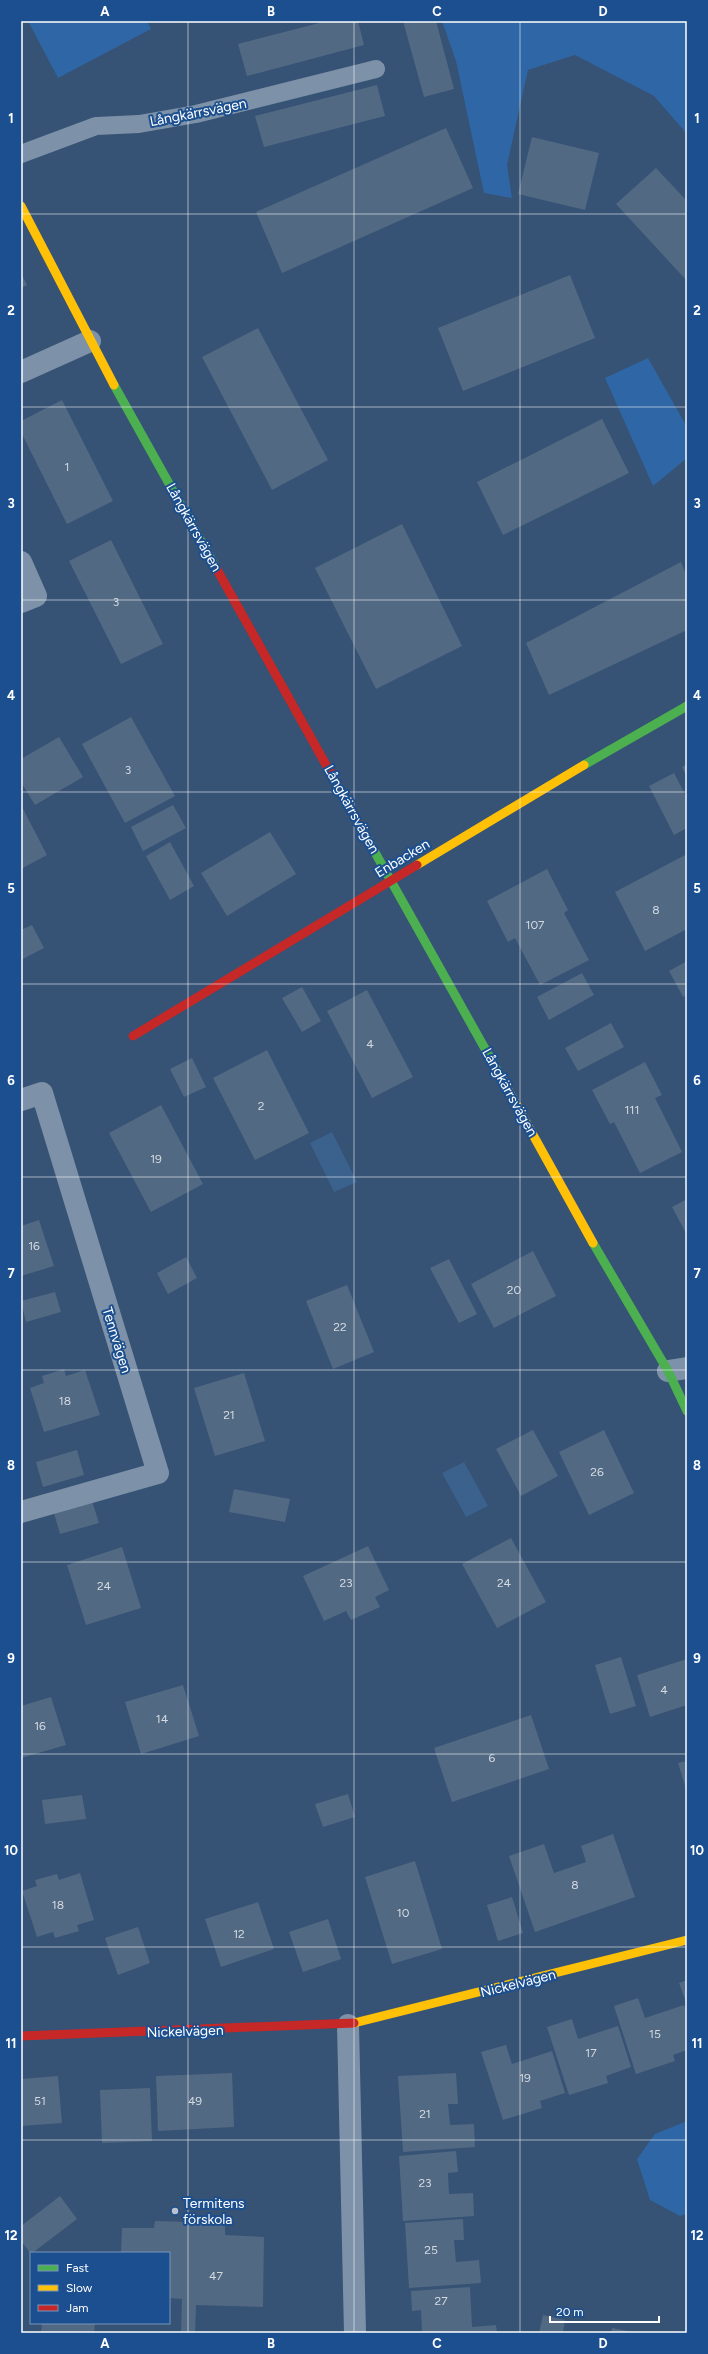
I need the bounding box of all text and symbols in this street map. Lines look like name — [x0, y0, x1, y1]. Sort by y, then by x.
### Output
text: A — [100, 4, 110, 19]
text: B — [267, 4, 275, 19]
text: C — [432, 4, 442, 19]
text: D — [598, 4, 608, 19]
street label: Långkärrsvägen — [148, 95, 248, 130]
text: 1 — [8, 111, 14, 126]
text: 1 — [694, 111, 700, 126]
text: 2 — [7, 303, 15, 318]
text: 2 — [693, 303, 701, 318]
house number: 1 — [65, 460, 69, 474]
street label: Långkärrsvägen — [162, 480, 225, 575]
text: 3 — [7, 496, 15, 511]
text: 3 — [693, 496, 701, 511]
house number: 3 — [113, 595, 119, 609]
text: 4 — [7, 688, 15, 703]
text: 4 — [693, 688, 701, 703]
street label: Långkärrsvägen — [320, 762, 383, 857]
house number: 3 — [125, 763, 131, 777]
street label: Enbacken — [372, 835, 433, 881]
text: 5 — [7, 881, 15, 896]
text: 5 — [693, 881, 701, 896]
house number: 8 — [652, 903, 660, 917]
house number: 107 — [525, 918, 545, 932]
house number: 4 — [366, 1037, 374, 1051]
street label: Långkärrsvägen — [478, 1045, 541, 1140]
text: 6 — [7, 1073, 15, 1088]
text: 6 — [693, 1073, 701, 1088]
house number: 2 — [258, 1099, 264, 1113]
house number: 111 — [625, 1103, 639, 1117]
house number: 19 — [150, 1152, 162, 1166]
house number: 16 — [28, 1239, 40, 1253]
text: 7 — [7, 1266, 15, 1281]
text: 7 — [693, 1266, 701, 1281]
house number: 20 — [507, 1283, 522, 1297]
street label: Tennvägen — [98, 1305, 135, 1375]
house number: 22 — [333, 1320, 347, 1334]
house number: 18 — [59, 1394, 71, 1408]
house number: 21 — [223, 1408, 235, 1422]
text: 8 — [7, 1458, 15, 1473]
text: 8 — [693, 1458, 701, 1473]
house number: 26 — [590, 1465, 604, 1479]
house number: 23 — [339, 1576, 353, 1590]
house number: 24 — [497, 1576, 512, 1590]
house number: 24 — [97, 1579, 112, 1593]
text: 9 — [7, 1651, 15, 1666]
text: 9 — [693, 1651, 701, 1666]
house number: 4 — [660, 1683, 668, 1697]
house number: 14 — [156, 1712, 169, 1726]
house number: 16 — [34, 1719, 46, 1733]
house number: 6 — [489, 1751, 496, 1765]
text: 10 — [4, 1843, 18, 1858]
text: 10 — [690, 1843, 704, 1858]
house number: 8 — [571, 1878, 579, 1892]
house number: 18 — [52, 1898, 64, 1912]
house number: 10 — [397, 1906, 410, 1920]
house number: 12 — [233, 1927, 245, 1941]
street label: Nickelvägen — [479, 1966, 558, 2001]
street label: Nickelvägen — [146, 2022, 224, 2041]
house number: 15 — [649, 2027, 661, 2041]
text: 11 — [6, 2036, 16, 2051]
text: 11 — [692, 2036, 702, 2051]
house number: 17 — [585, 2046, 597, 2060]
house number: 19 — [519, 2071, 531, 2085]
house number: 51 — [34, 2094, 46, 2108]
house number: 49 — [188, 2094, 202, 2108]
house number: 21 — [419, 2107, 431, 2121]
house number: 23 — [418, 2176, 432, 2190]
place label: Termitens förskola — [183, 2195, 245, 2228]
marker: Termitens förskola — [170, 2206, 180, 2216]
text: 12 — [4, 2228, 18, 2243]
text: 12 — [690, 2228, 704, 2243]
house number: 25 — [424, 2243, 438, 2257]
legend — [30, 2252, 170, 2324]
text: Fast — [66, 2261, 89, 2275]
house number: 47 — [209, 2269, 223, 2283]
text: Slow — [66, 2281, 93, 2295]
house number: 27 — [434, 2294, 448, 2308]
scale bar — [550, 2298, 659, 2324]
text: Jam — [66, 2301, 89, 2315]
text: 20 m — [556, 2305, 584, 2319]
text: A — [100, 2336, 110, 2351]
text: B — [267, 2336, 275, 2351]
text: C — [432, 2336, 442, 2351]
text: D — [598, 2336, 608, 2351]

